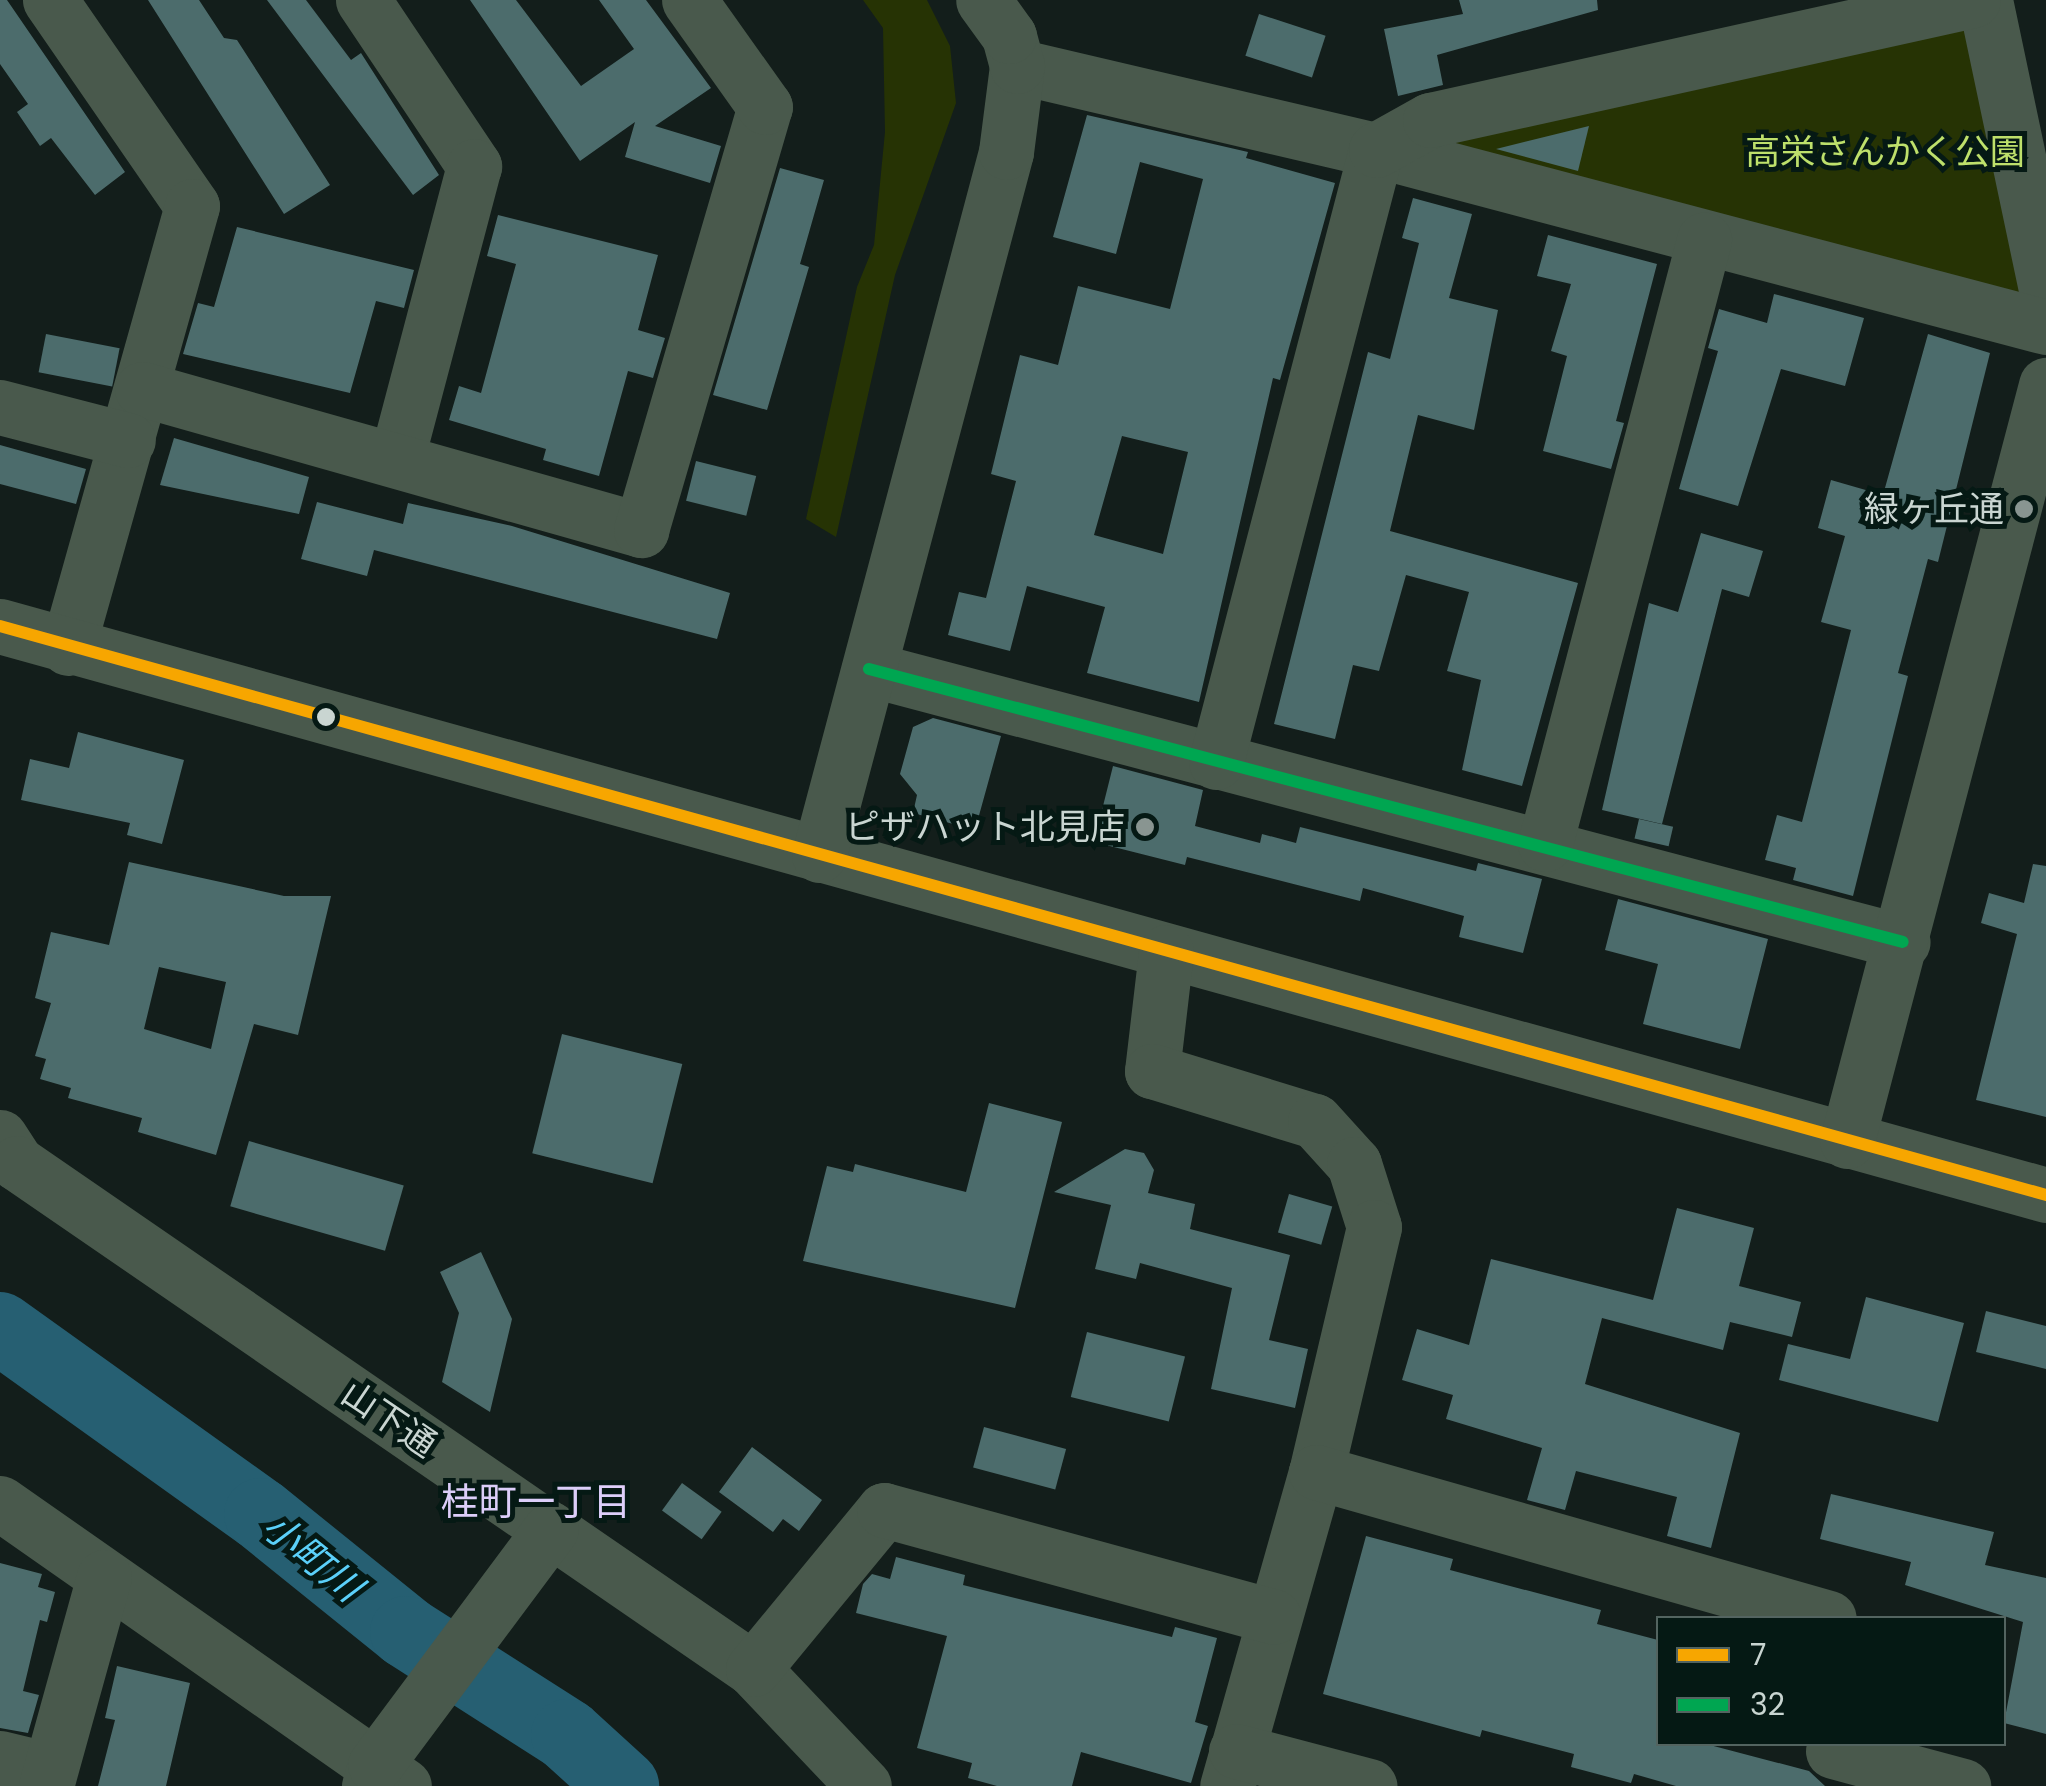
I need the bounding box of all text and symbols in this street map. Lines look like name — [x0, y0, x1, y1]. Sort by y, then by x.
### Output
park label: 高栄さんかく公園 — [1745, 131, 2025, 173]
place label: 緑ヶ丘通 — [1864, 488, 2004, 530]
marker: 緑ヶ丘通 — [2013, 498, 2035, 520]
unlabelled marker — [316, 707, 336, 727]
place label: ピザハット北見店 — [845, 806, 1125, 848]
marker: ピザハット北見店 — [1134, 816, 1156, 838]
street label: 山下通 — [334, 1372, 444, 1466]
district label: 桂町一丁目 — [441, 1479, 631, 1525]
water label: 小町川 — [253, 1503, 371, 1611]
legend — [1656, 1616, 2006, 1746]
text: 7 — [1750, 1633, 1766, 1676]
text: 32 — [1750, 1683, 1785, 1726]

